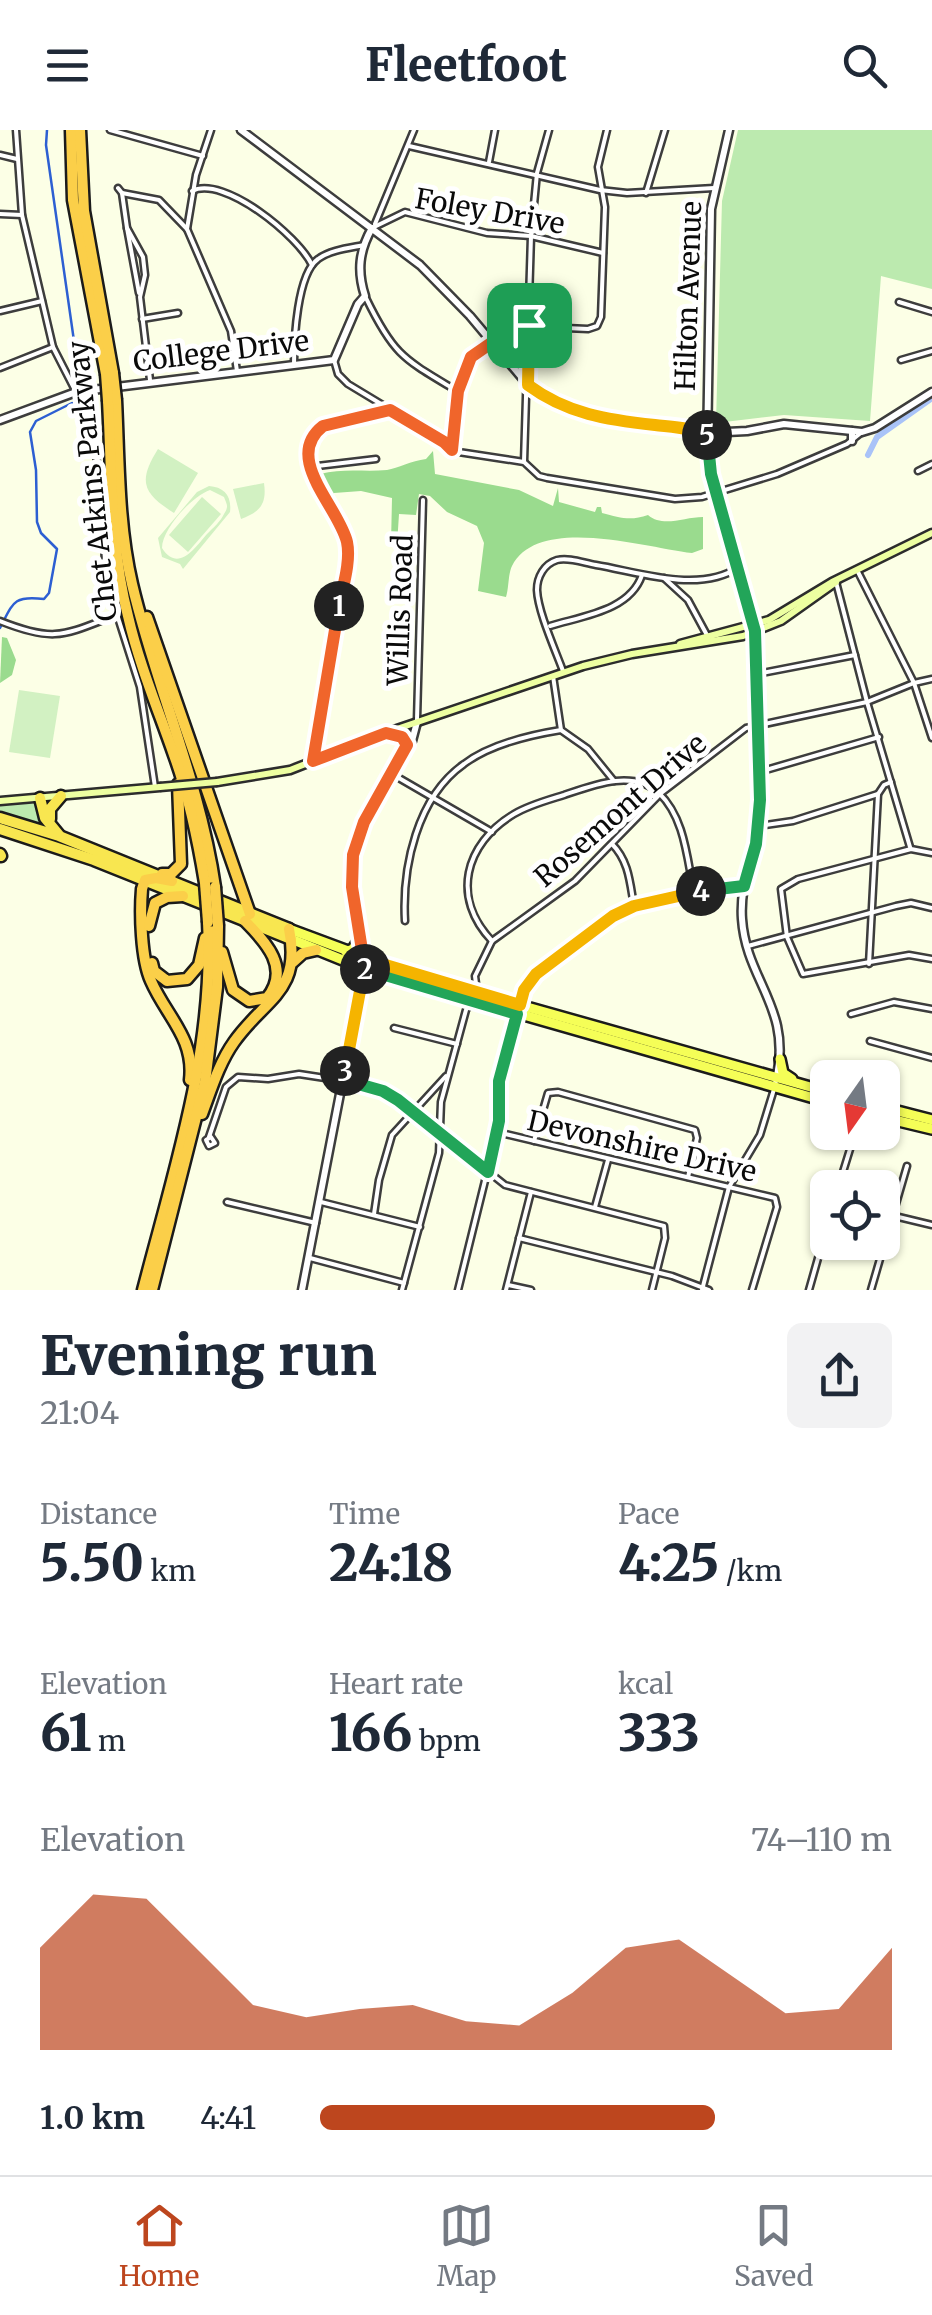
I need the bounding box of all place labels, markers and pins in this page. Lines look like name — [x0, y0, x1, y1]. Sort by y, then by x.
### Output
pin — [487, 283, 572, 368]
pin: 5 — [682, 410, 732, 460]
pin: 1 — [314, 581, 364, 631]
pin: 4 — [676, 866, 726, 916]
pin: 2 — [340, 944, 390, 994]
pin: 3 — [320, 1046, 370, 1096]

